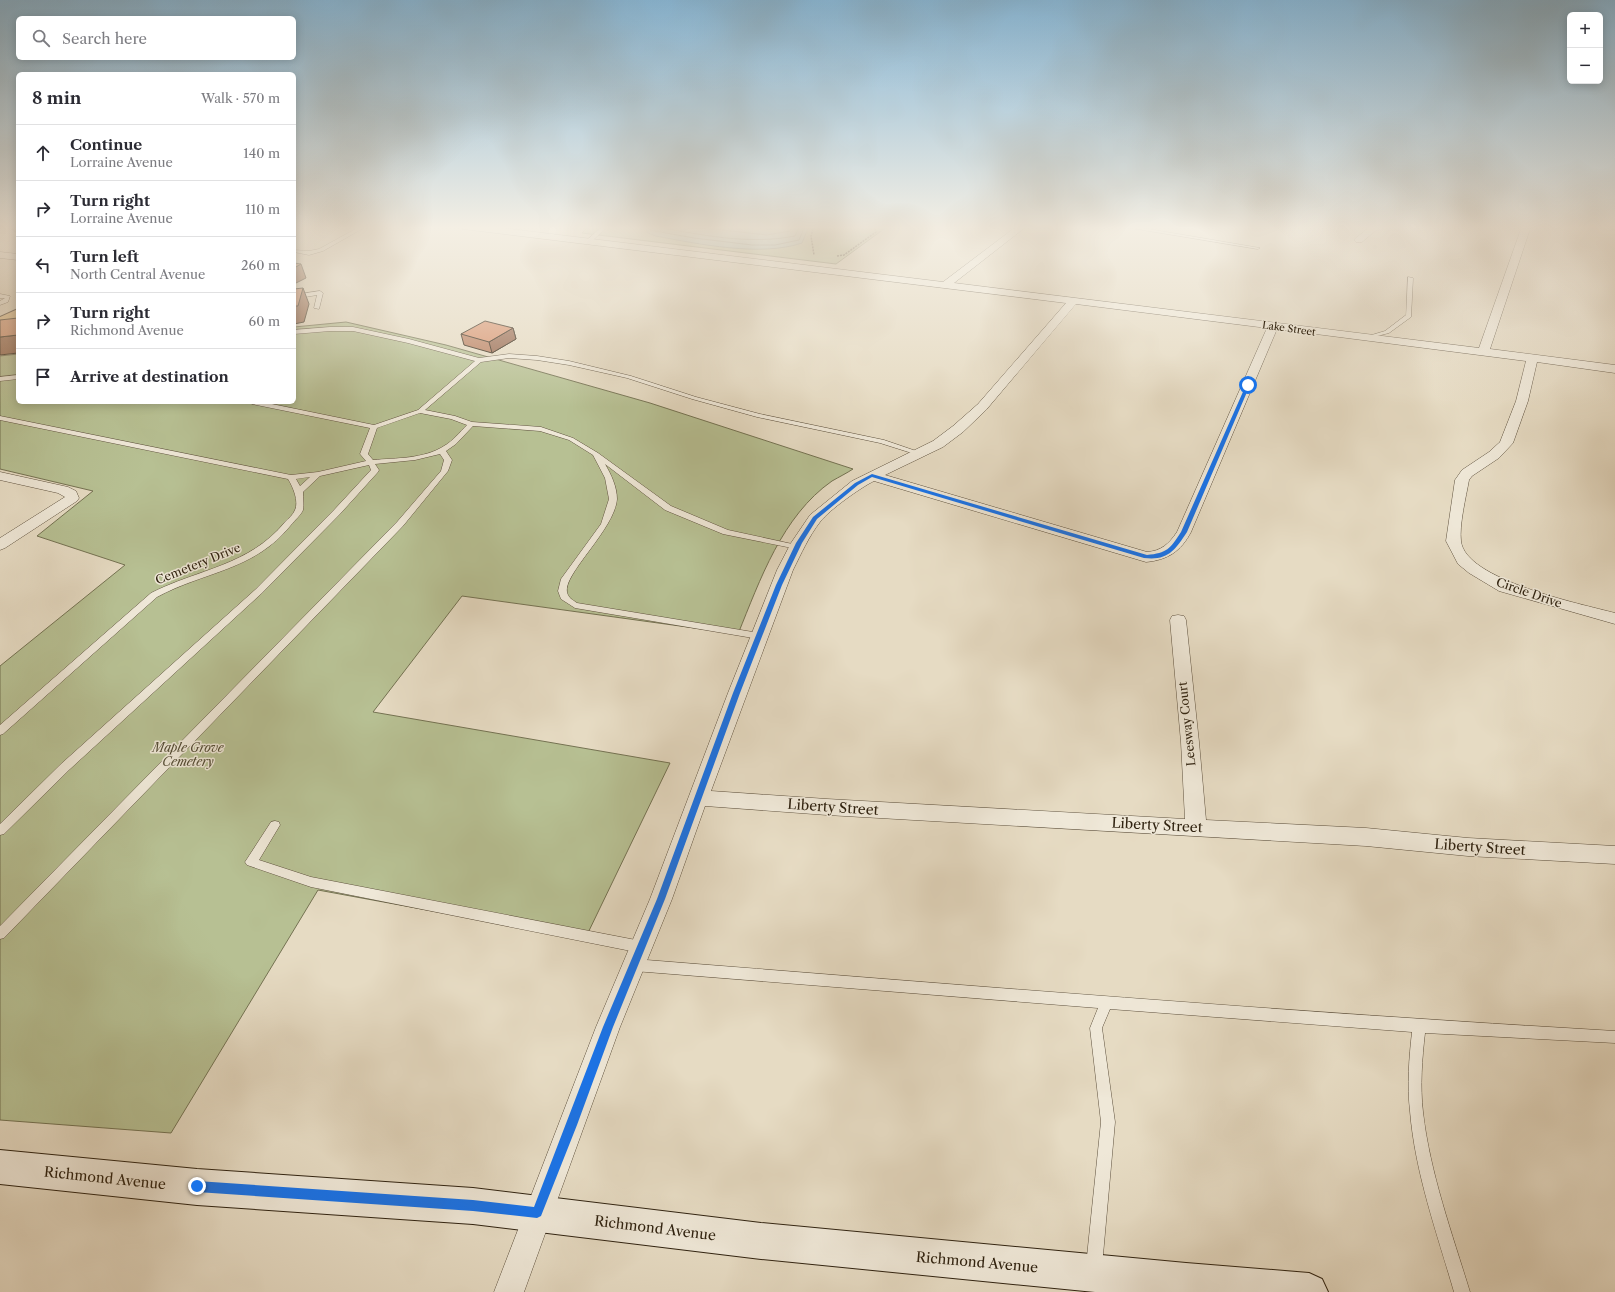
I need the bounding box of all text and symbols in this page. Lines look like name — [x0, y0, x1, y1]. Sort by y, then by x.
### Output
map controls — [1567, 12, 1603, 84]
button: + — [1567, 12, 1603, 48]
search box — [16, 16, 296, 60]
icon: search — [30, 27, 52, 49]
text: Search here — [62, 29, 147, 48]
button: − — [1567, 48, 1603, 84]
text: 8 min — [32, 88, 81, 108]
text: Walk · 570 m — [201, 90, 280, 106]
text: Continue — [70, 135, 142, 154]
icon: ahead — [32, 142, 54, 164]
text: 140 m — [243, 145, 280, 161]
text: Lorraine Avenue — [70, 154, 173, 170]
text: Turn right — [70, 191, 150, 210]
icon: right — [32, 198, 54, 220]
text: 110 m — [245, 201, 280, 217]
text: Lorraine Avenue — [70, 210, 173, 226]
text: Turn left — [70, 247, 139, 266]
icon: left — [32, 254, 54, 276]
text: 260 m — [241, 257, 280, 273]
text: North Central Avenue — [70, 266, 205, 282]
text: Turn right — [70, 303, 150, 322]
icon: right — [32, 310, 54, 332]
text: 60 m — [249, 313, 280, 329]
street label: Lake Street — [1261, 318, 1317, 339]
text: Richmond Avenue — [70, 322, 184, 338]
icon: arrive — [32, 366, 54, 388]
text: Arrive at destination — [70, 367, 229, 386]
route start — [1239, 376, 1257, 394]
street label: Cemetery Drive — [153, 540, 243, 587]
street label: Circle Drive — [1494, 574, 1564, 611]
street label: Leesway Court — [1175, 680, 1198, 767]
park label: Maple Grove Cemetery — [150, 740, 225, 769]
street label: Liberty Street — [787, 795, 879, 819]
street label: Liberty Street — [1111, 814, 1203, 836]
street label: Liberty Street — [1434, 835, 1526, 859]
street label: Richmond Avenue — [43, 1163, 167, 1193]
route end — [188, 1177, 206, 1195]
street label: Richmond Avenue — [593, 1212, 717, 1244]
street label: Richmond Avenue — [915, 1248, 1039, 1276]

